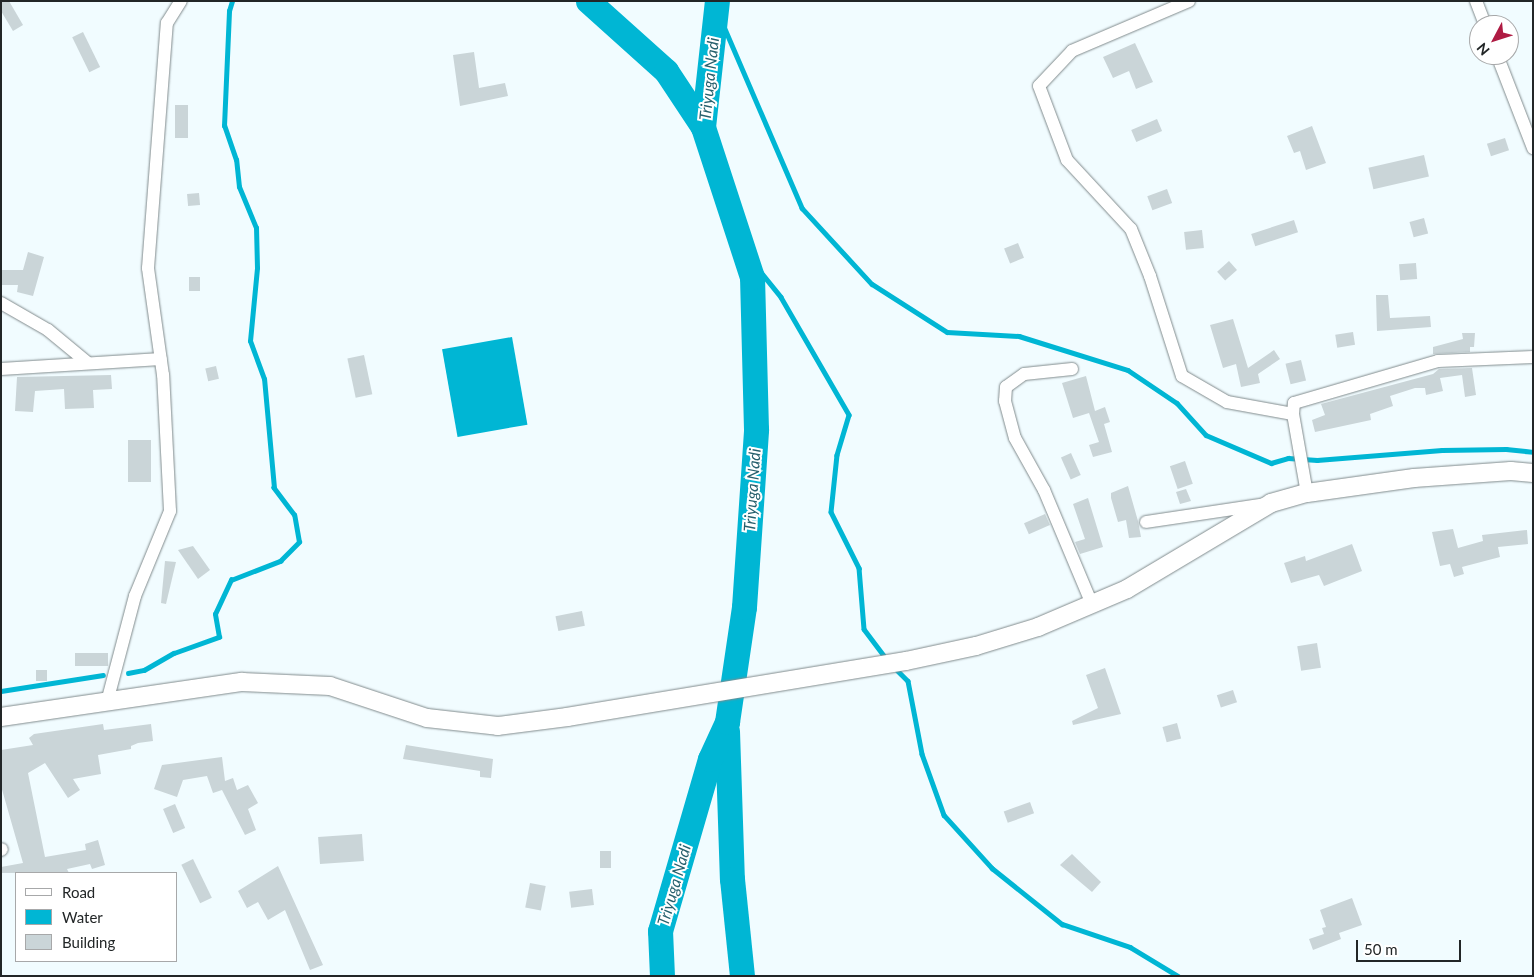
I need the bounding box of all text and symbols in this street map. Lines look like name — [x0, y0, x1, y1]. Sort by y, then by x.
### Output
north arrow — [1469, 15, 1519, 65]
water label: Triyuga Nadi — [695, 37, 723, 121]
text: N — [1473, 40, 1493, 59]
water label: Triyuga Nadi — [740, 448, 764, 532]
water label: Triyuga Nadi — [653, 842, 695, 928]
legend — [15, 872, 178, 962]
text: Road — [62, 883, 95, 901]
text: Water — [62, 908, 103, 926]
scale bar — [1359, 930, 1464, 962]
text: Building — [62, 933, 115, 951]
text: 50 m — [1364, 940, 1398, 958]

